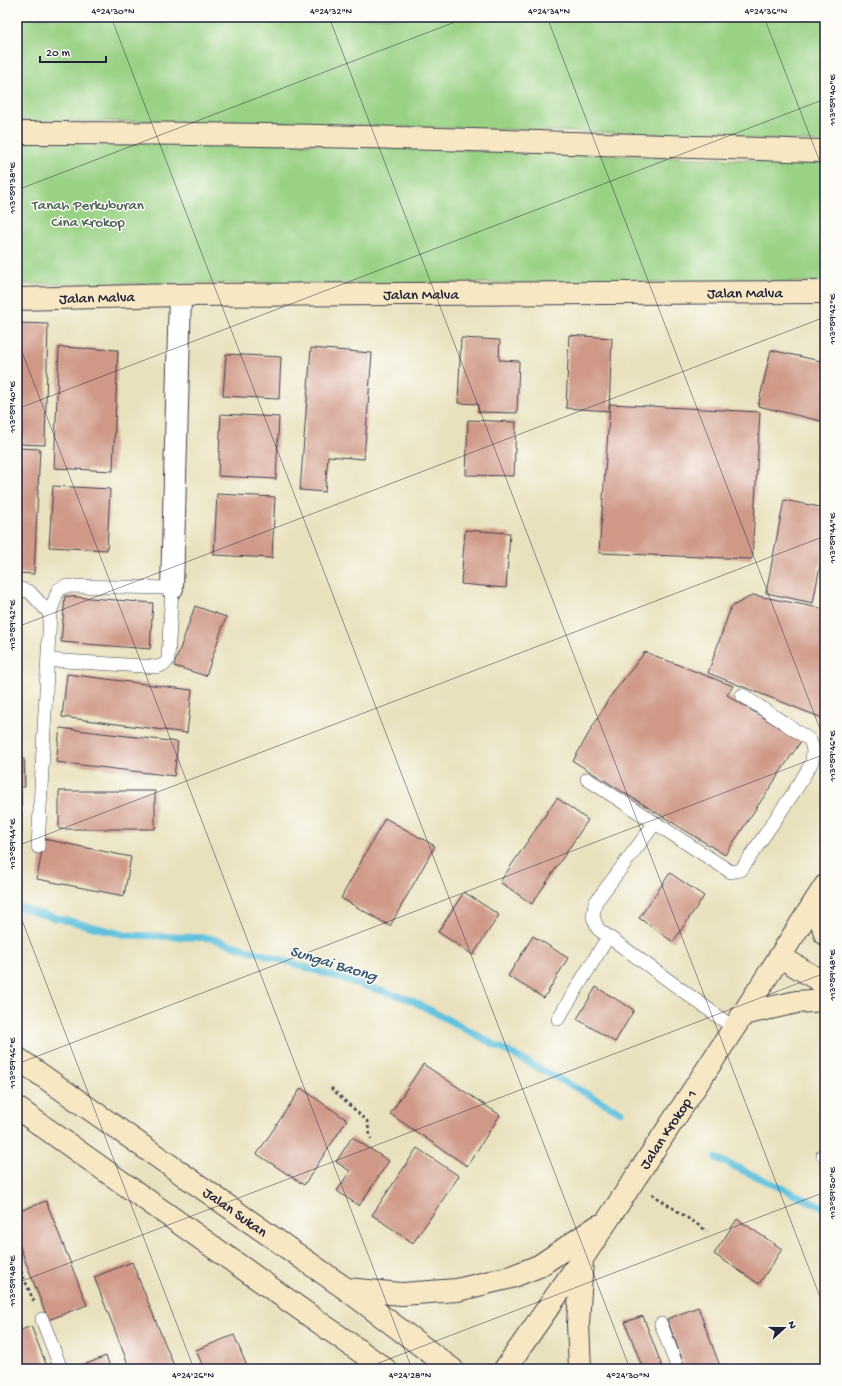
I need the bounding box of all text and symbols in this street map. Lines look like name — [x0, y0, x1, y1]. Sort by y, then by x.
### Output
text: 4°24'30"N — [92, 6, 135, 18]
text: 4°24'32"N — [310, 6, 353, 18]
text: 4°24'34"N — [528, 6, 570, 18]
text: 4°24'36"N — [745, 6, 788, 18]
scale bar — [40, 38, 106, 64]
text: 20 m — [46, 47, 71, 61]
text: 113°59'40"E — [827, 74, 839, 127]
text: 113°59'38"E — [7, 161, 19, 215]
park label: Tanah Perkuburan Cina Krokop — [31, 197, 144, 232]
street label: Jalan Malva — [707, 285, 783, 304]
street label: Jalan Malva — [383, 287, 459, 305]
street label: Jalan Malva — [59, 289, 136, 309]
text: 113°59'42"E — [827, 293, 839, 345]
text: 113°59'40"E — [7, 381, 19, 434]
text: 113°59'44"E — [827, 512, 839, 564]
text: 113°59'42"E — [7, 599, 19, 651]
text: 113°59'46"E — [827, 730, 839, 782]
text: 113°59'44"E — [7, 818, 19, 870]
water label: Sungai Baong — [287, 943, 380, 988]
text: 113°59'48"E — [827, 949, 839, 1002]
text: 113°59'46"E — [7, 1037, 19, 1089]
street label: Jalan Krokop 1 — [637, 1087, 702, 1173]
text: 113°59'50"E — [827, 1166, 839, 1220]
street label: Jalan Sukan — [199, 1184, 270, 1242]
text: 113°59'48"E — [7, 1255, 19, 1308]
north arrow — [764, 1308, 804, 1348]
text: N — [785, 1320, 798, 1331]
text: 4°24'26"N — [172, 1370, 214, 1382]
text: 4°24'28"N — [389, 1370, 432, 1382]
text: 4°24'30"N — [607, 1370, 650, 1382]

